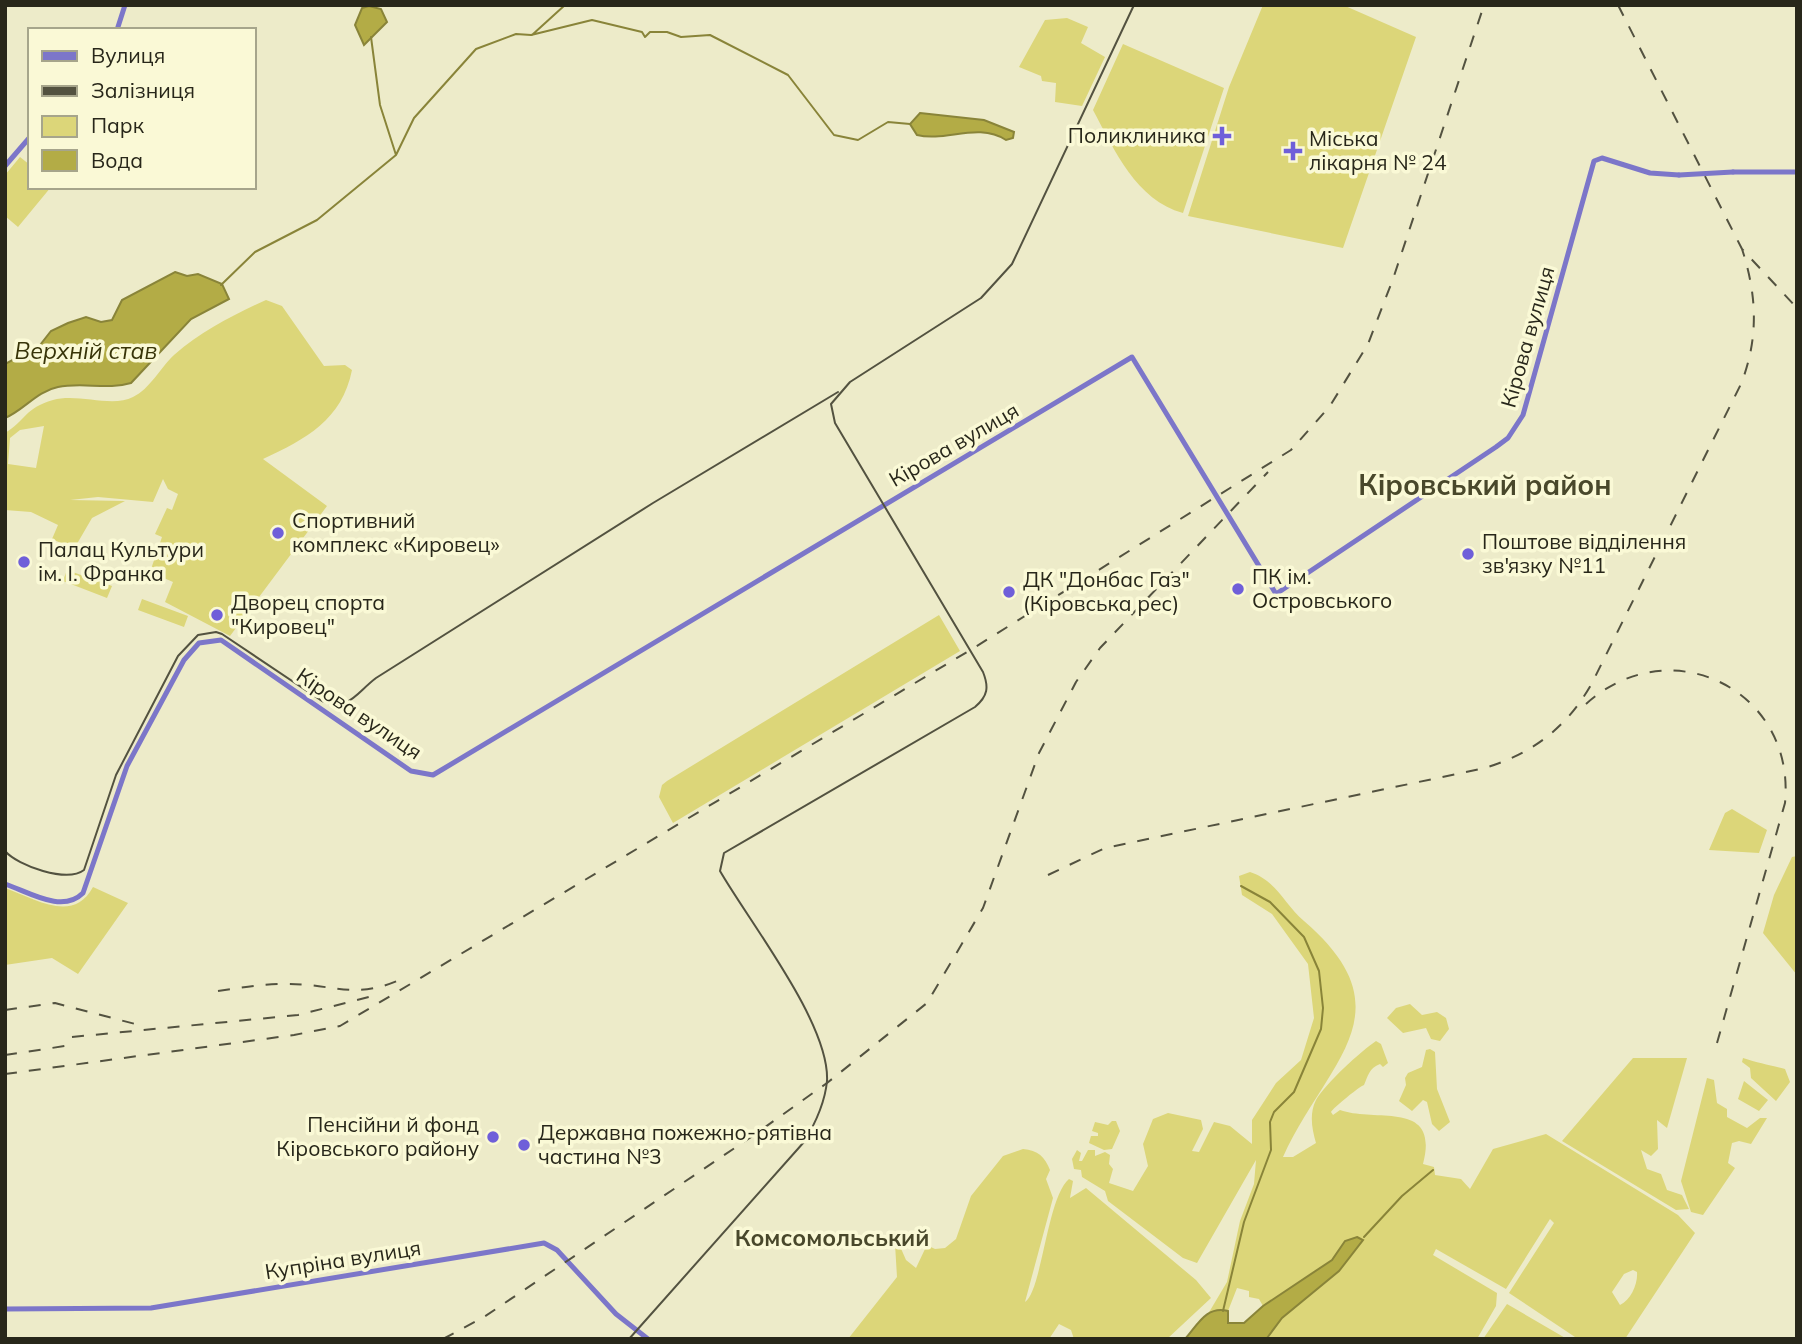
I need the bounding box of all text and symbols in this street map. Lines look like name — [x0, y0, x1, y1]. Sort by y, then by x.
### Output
legend — [28, 28, 256, 189]
text: Вулиця — [91, 42, 165, 68]
text: Залізниця — [91, 77, 195, 103]
text: Парк — [91, 112, 145, 138]
place label: Поликлиника — [1068, 122, 1206, 148]
place label: Міська лікарня № 24 — [1309, 125, 1447, 175]
marker: Поликлиника — [1212, 126, 1232, 146]
marker: Міська лікарня № 24 — [1283, 141, 1303, 161]
text: Вода — [91, 147, 143, 173]
street label: Кірова вулиця — [1494, 263, 1560, 410]
water label: Верхній став — [15, 336, 157, 365]
street label: Кірова вулиця — [884, 396, 1023, 492]
district label: Кіровський район — [1358, 467, 1612, 502]
place label: Cпортивний комплекс «Кировец» — [292, 507, 500, 557]
marker: Cпортивний комплекс «Кировец» — [270, 525, 286, 541]
place label: Поштове відділення зв'язку №11 — [1482, 528, 1686, 578]
place label: Палац Культури ім. І. Франка — [38, 536, 204, 586]
marker: Поштове відділення зв'язку №11 — [1460, 546, 1476, 562]
marker: Палац Культури ім. І. Франка — [16, 554, 32, 570]
place label: ПК ім. Островського — [1252, 563, 1392, 613]
place label: ДК "Донбас Газ" (Кіровська рес) — [1023, 566, 1190, 616]
marker: ПК ім. Островського — [1230, 581, 1246, 597]
marker: ДК "Донбас Газ" (Кіровська рес) — [1001, 584, 1017, 600]
place label: Дворец спорта "Кировец" — [231, 589, 385, 639]
marker: Дворец спорта "Кировец" — [209, 607, 225, 623]
street label: Кірова вулиця — [292, 662, 427, 765]
place label: Пенсійни й фонд Кіровського району — [276, 1111, 479, 1161]
place label: Державна пожежно-рятівна частина №3 — [538, 1119, 832, 1169]
marker: Пенсійни й фонд Кіровського району — [485, 1129, 501, 1145]
marker: Державна пожежно-рятівна частина №3 — [516, 1137, 532, 1153]
district label: Комсомольський — [735, 1223, 929, 1252]
street label: Купріна вулиця — [263, 1234, 423, 1284]

